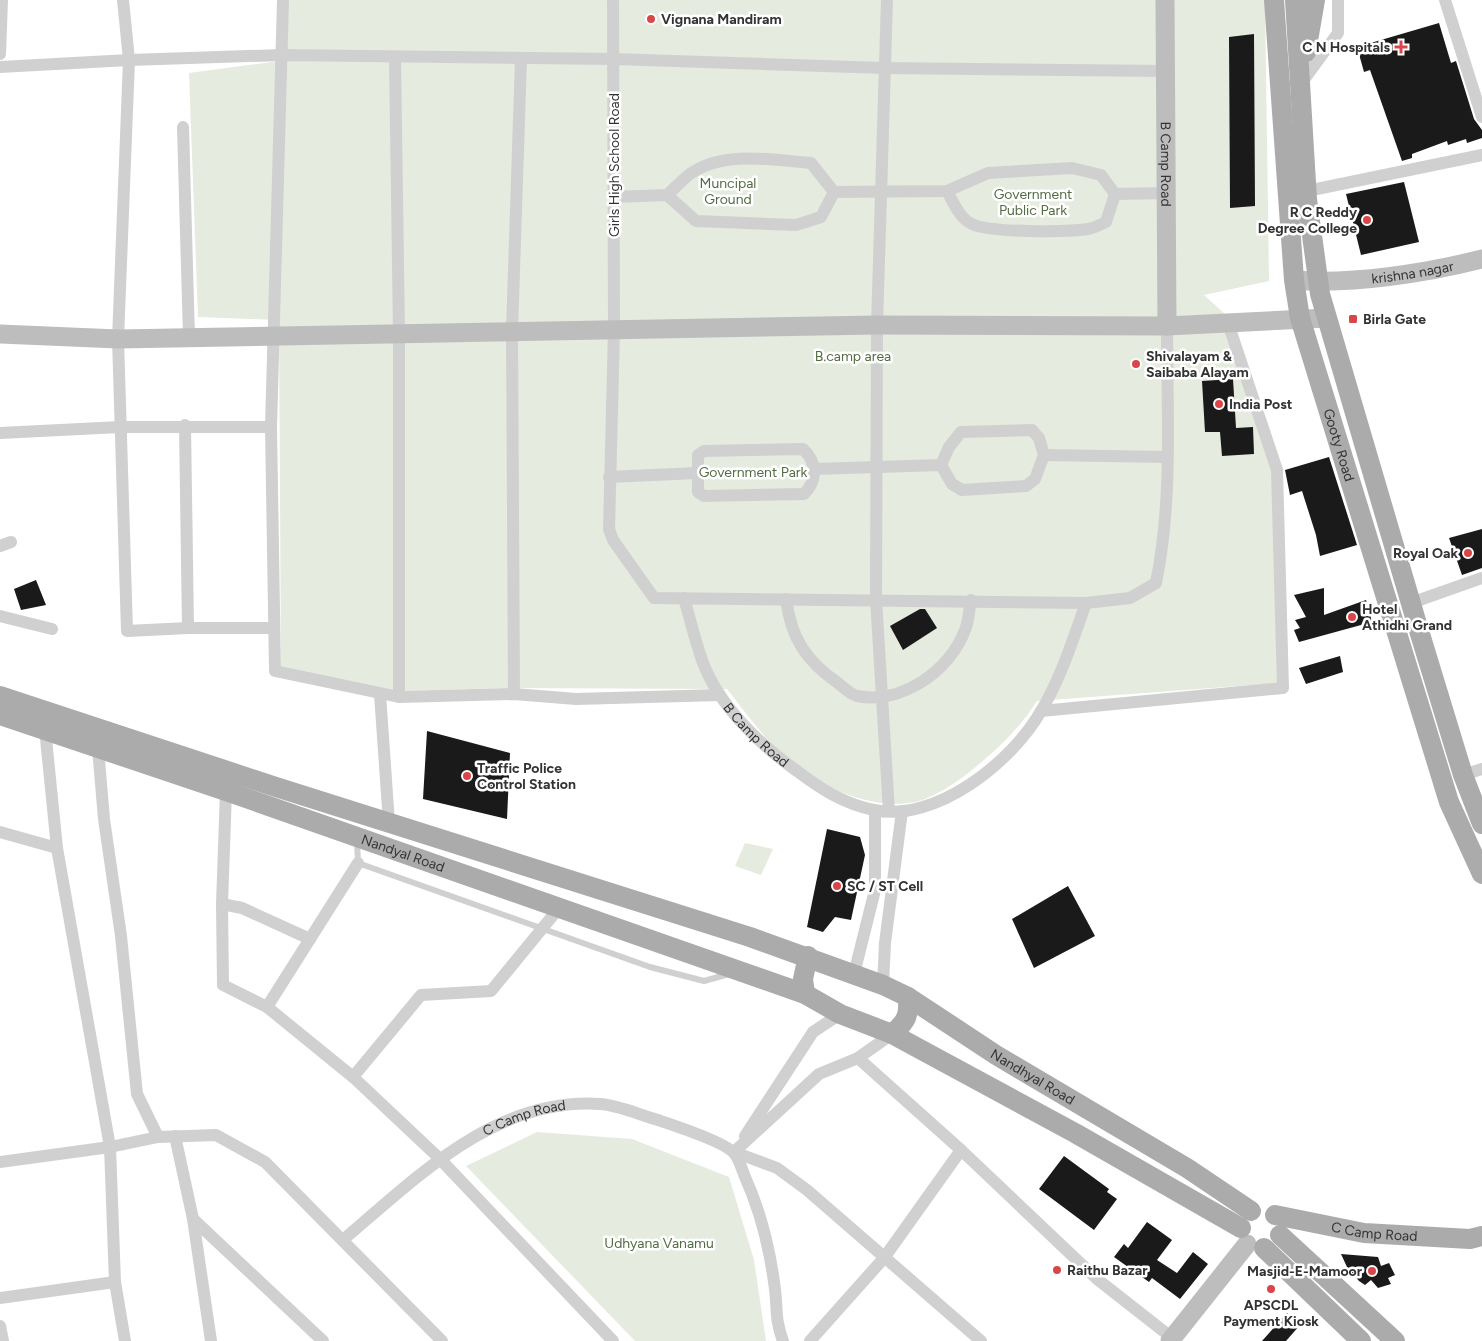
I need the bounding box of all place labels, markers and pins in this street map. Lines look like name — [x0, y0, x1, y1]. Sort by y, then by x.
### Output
place label: Vignana Mandiram — [661, 11, 782, 28]
marker: Vignana Mandiram — [645, 13, 657, 25]
place label: C N Hospitals — [1302, 39, 1390, 56]
marker: C N Hospitals — [1394, 40, 1408, 54]
place label: R C Reddy Degree College — [1258, 204, 1358, 237]
marker: R C Reddy Degree College — [1361, 214, 1373, 226]
place label: Birla Gate — [1363, 311, 1426, 328]
marker: Birla Gate — [1347, 313, 1359, 325]
place label: Shivalayam & Saibaba Alayam — [1146, 348, 1249, 381]
marker: Shivalayam & Saibaba Alayam — [1130, 358, 1142, 370]
place label: India Post — [1229, 396, 1293, 413]
marker: India Post — [1213, 398, 1225, 410]
place label: Royal Oak — [1393, 545, 1458, 562]
marker: Royal Oak — [1462, 547, 1474, 559]
place label: Hotel Athidhi Grand — [1362, 601, 1452, 634]
marker: Hotel Athidhi Grand — [1346, 611, 1358, 623]
place label: Traffic Police Control Station — [477, 760, 576, 793]
marker: Traffic Police Control Station — [461, 770, 473, 782]
place label: SC / ST Cell — [847, 878, 923, 895]
marker: SC / ST Cell — [831, 880, 843, 892]
place label: Raithu Bazar — [1067, 1262, 1148, 1279]
place label: Masjid-E-Mamoor — [1247, 1263, 1363, 1280]
marker: Raithu Bazar — [1051, 1264, 1063, 1276]
marker: Masjid-E-Mamoor — [1366, 1265, 1378, 1277]
marker: APSCDL Payment Kiosk — [1265, 1283, 1277, 1295]
place label: APSCDL Payment Kiosk — [1223, 1297, 1319, 1330]

